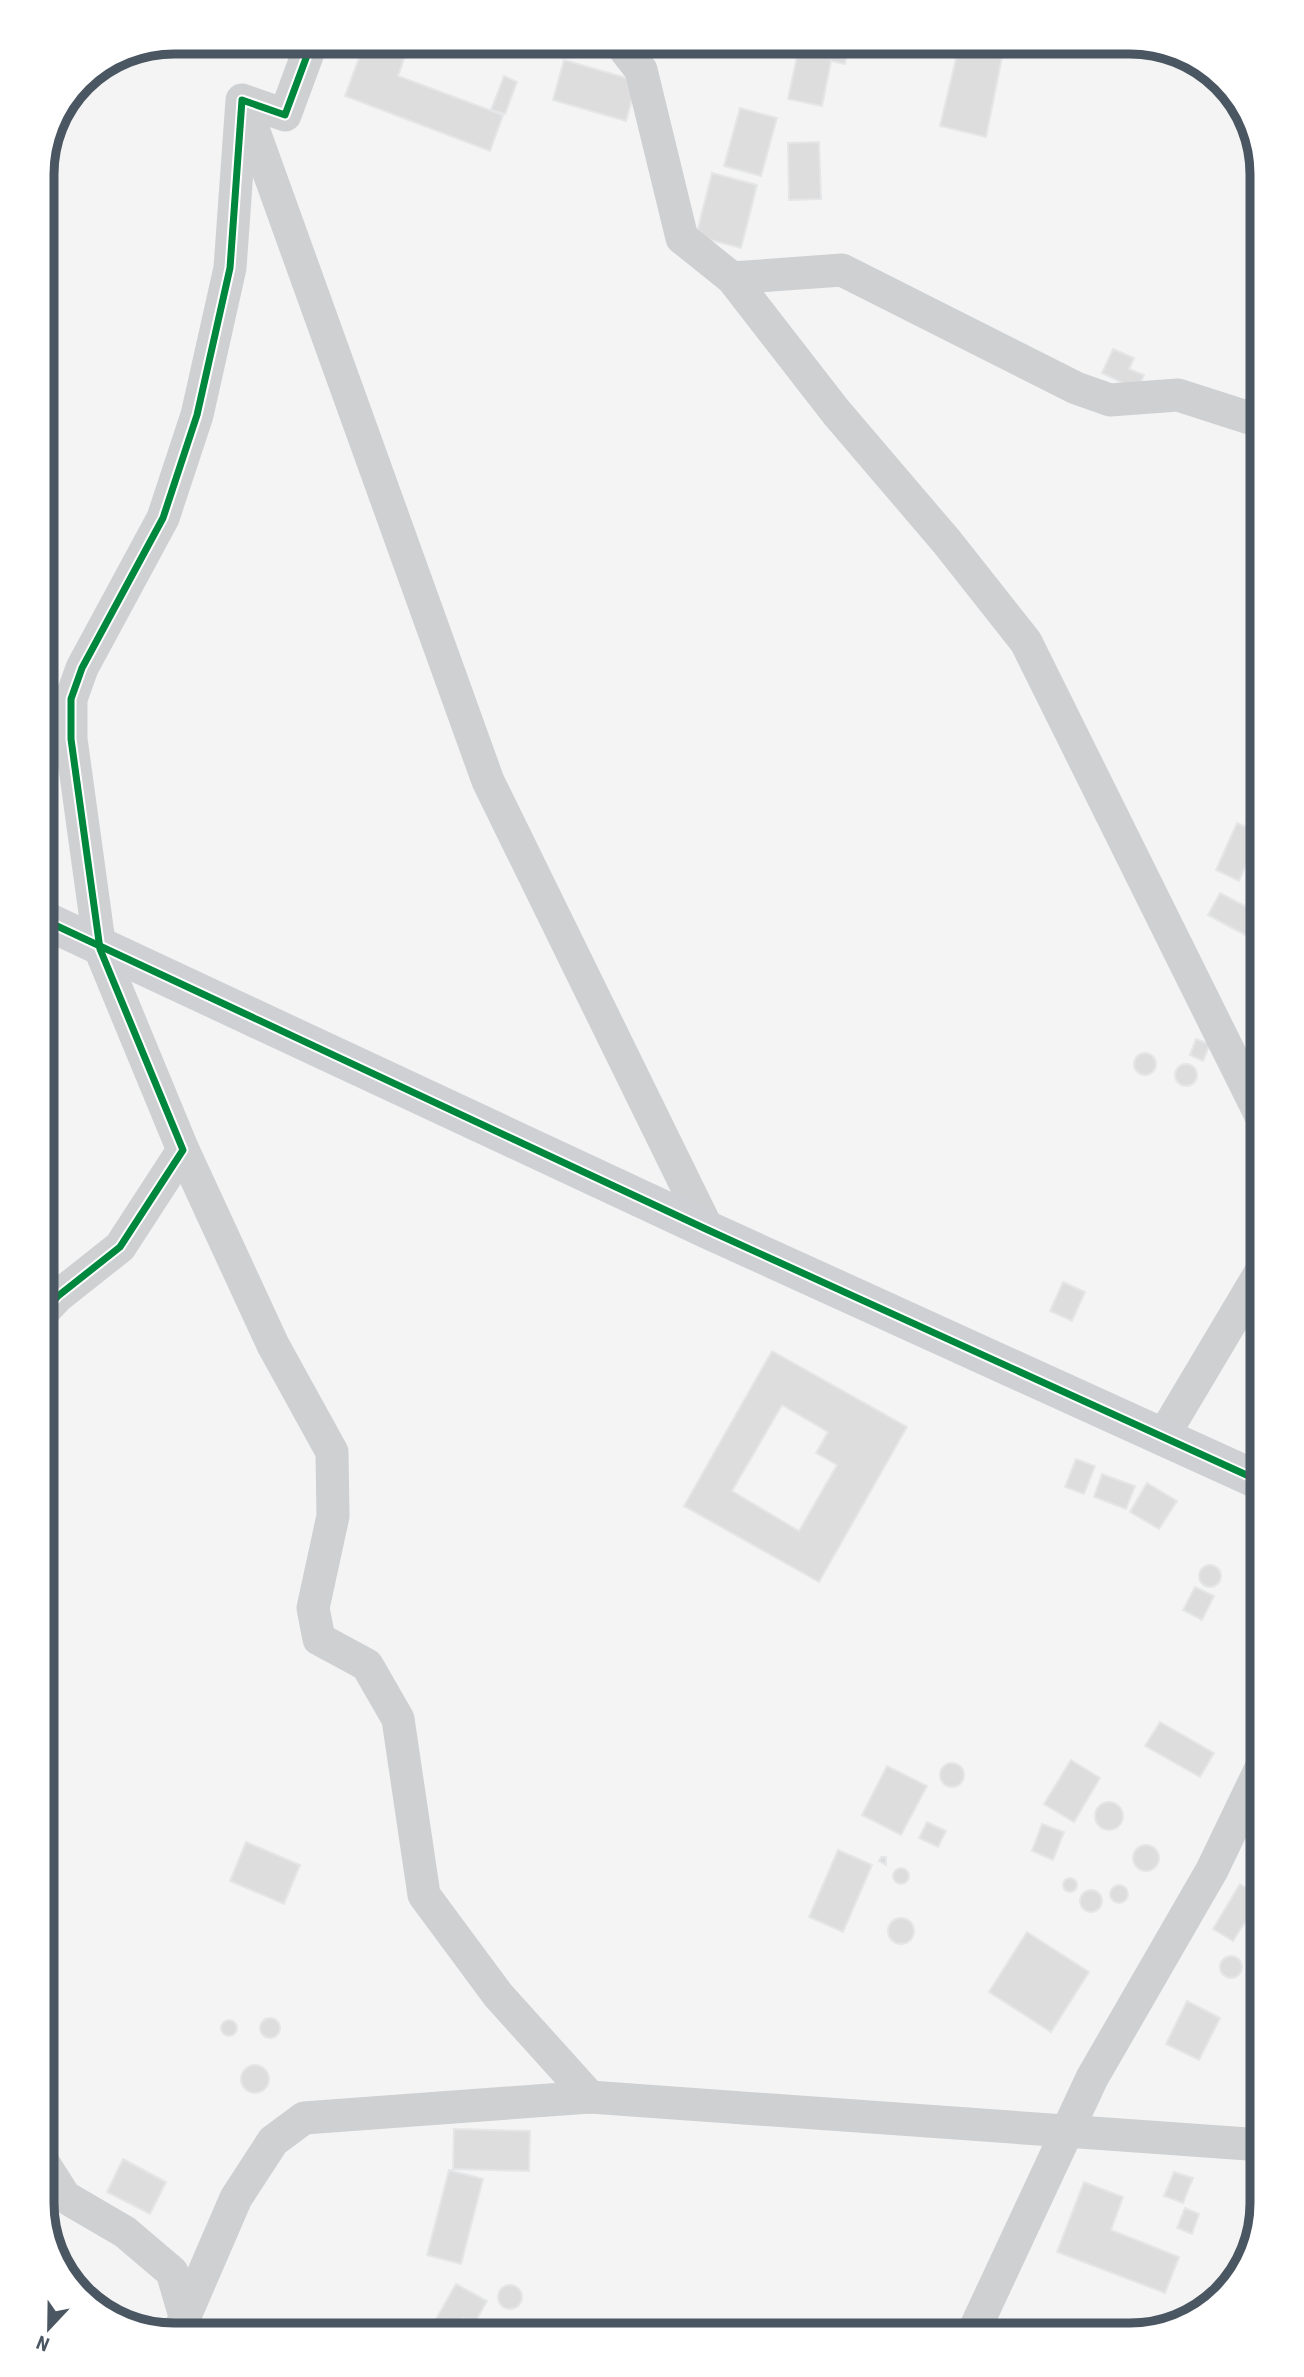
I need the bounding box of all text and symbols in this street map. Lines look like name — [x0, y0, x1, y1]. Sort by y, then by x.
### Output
north arrow — [14, 2293, 84, 2363]
text: N — [33, 2330, 53, 2356]

